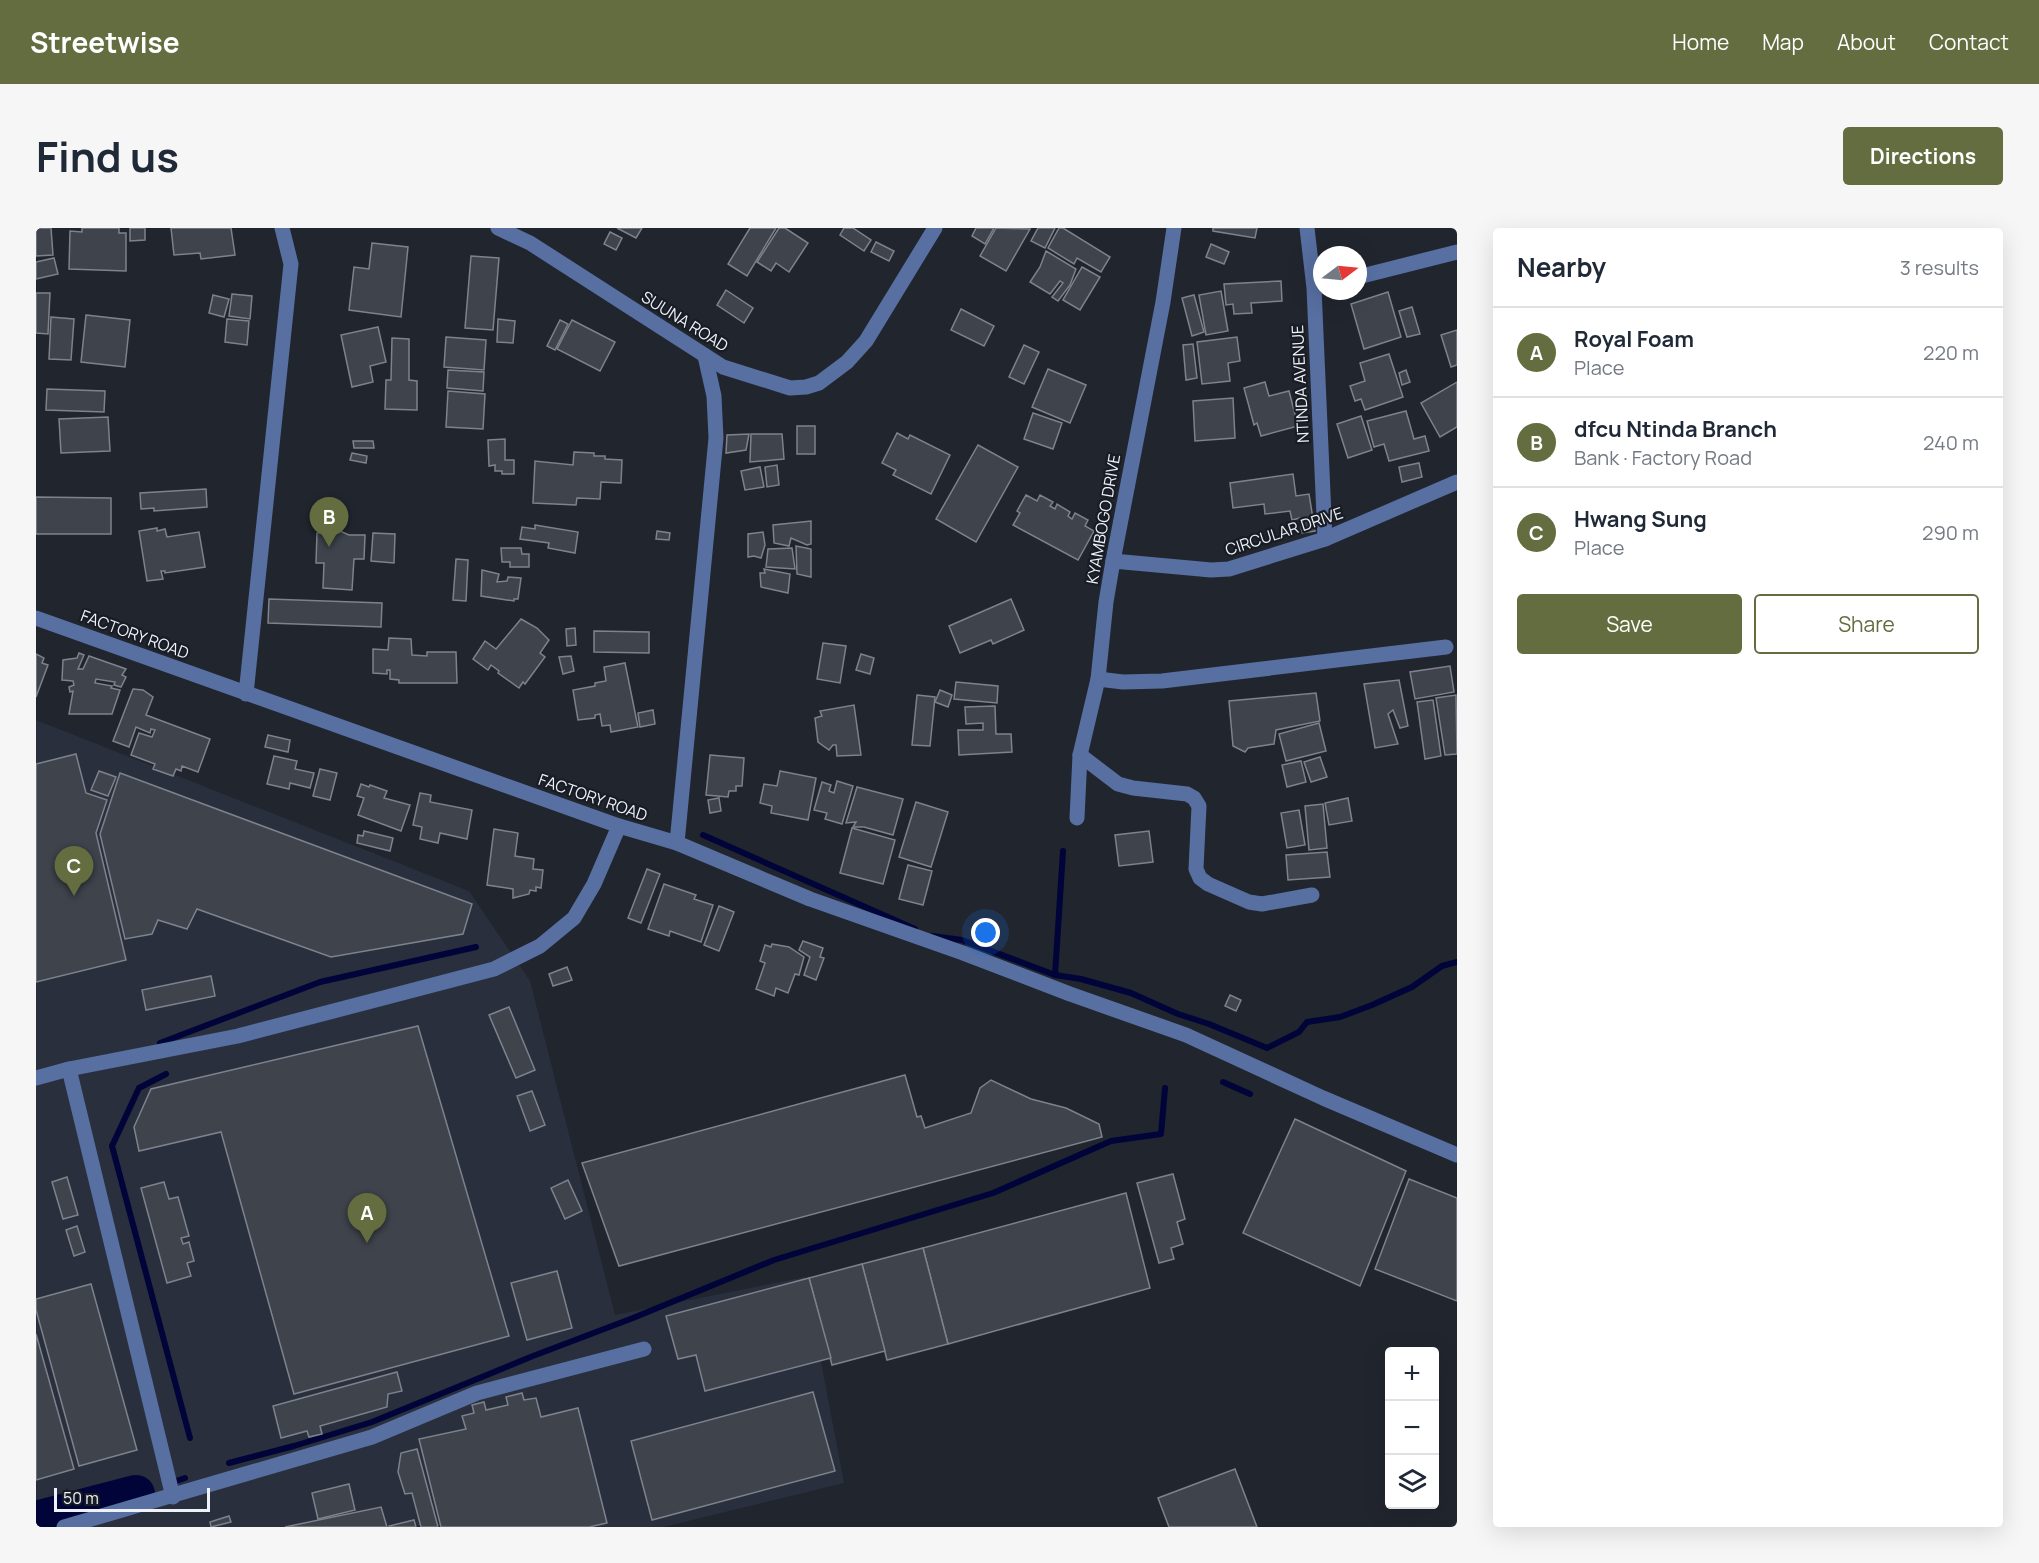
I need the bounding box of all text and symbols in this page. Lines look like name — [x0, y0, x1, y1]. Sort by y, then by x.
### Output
text: Streetwise — [30, 23, 180, 61]
text: Home — [1672, 28, 1729, 56]
text: Map — [1762, 28, 1804, 56]
text: About — [1837, 28, 1896, 56]
text: Contact — [1929, 28, 2009, 56]
text: Find us — [36, 127, 179, 185]
button: Directions — [1843, 127, 2003, 185]
north arrow — [1313, 246, 1367, 300]
text: Nearby — [1517, 249, 1606, 285]
text: 3 results — [1900, 254, 1979, 281]
street label: SUUNA ROAD — [637, 285, 733, 357]
street label: NTINDA AVENUE — [1286, 324, 1314, 444]
text: Royal Foam — [1574, 324, 1694, 354]
text: A — [1530, 339, 1543, 366]
text: 220 m — [1923, 339, 1979, 366]
text: Place — [1574, 354, 1624, 381]
text: dfcu Ntinda Branch — [1574, 414, 1777, 444]
text: B — [1530, 429, 1543, 456]
text: 240 m — [1923, 429, 1979, 456]
text: Bank · Factory Road — [1574, 444, 1752, 471]
street label: KYAMBOGO DRIVE — [1081, 452, 1125, 586]
pin: B — [310, 498, 348, 547]
street label: CIRCULAR DRIVE — [1222, 502, 1346, 560]
text: Hwang Sung — [1574, 504, 1707, 534]
text: C — [1529, 519, 1544, 546]
text: 290 m — [1922, 519, 1979, 546]
text: Place — [1574, 534, 1624, 561]
button: Save — [1517, 594, 1742, 654]
button: Share — [1754, 594, 1979, 654]
street label: FACTORY ROAD — [78, 604, 192, 664]
street label: FACTORY ROAD — [536, 768, 651, 826]
pin: C — [54, 846, 93, 896]
your location — [971, 918, 1000, 947]
pin: A — [348, 1194, 386, 1243]
map controls — [1385, 1347, 1439, 1509]
button: + — [1385, 1347, 1439, 1401]
button: − — [1385, 1401, 1439, 1455]
button: layers — [1385, 1455, 1439, 1509]
scale bar — [54, 1485, 210, 1512]
text: 50 m — [63, 1487, 99, 1509]

